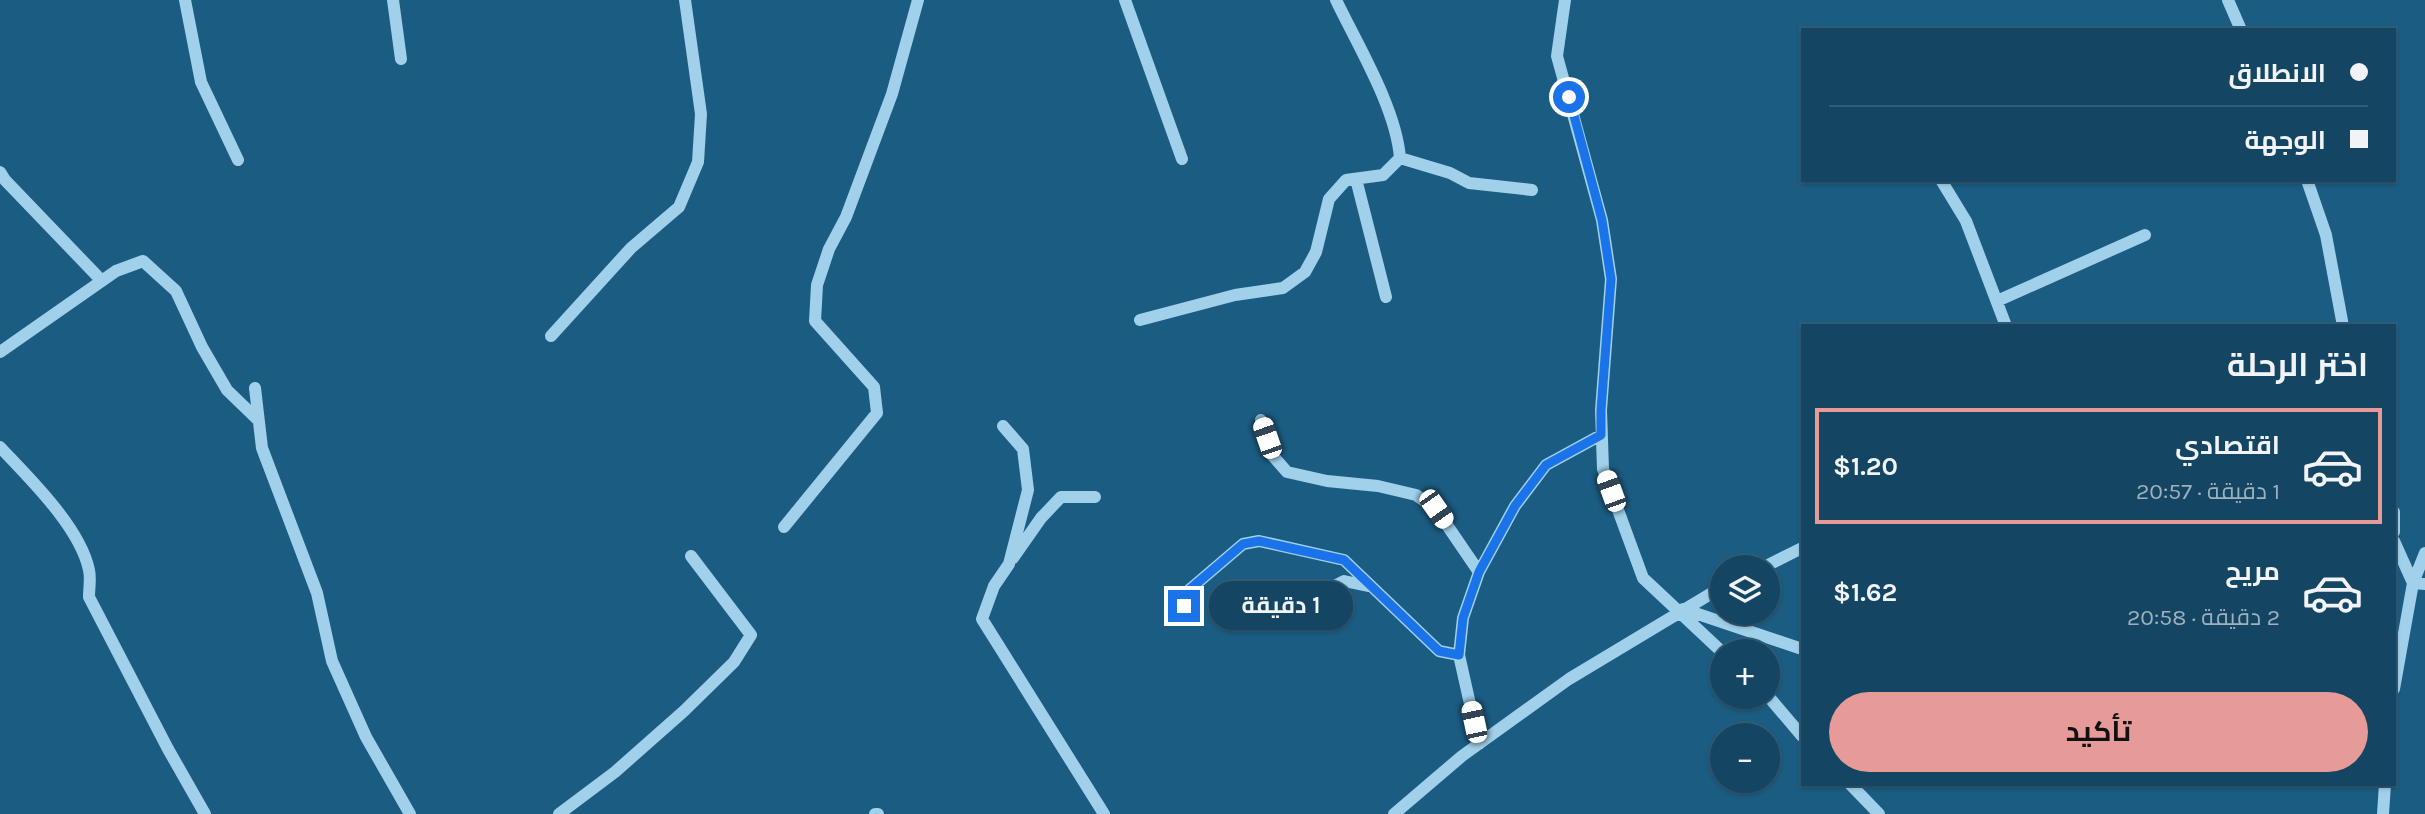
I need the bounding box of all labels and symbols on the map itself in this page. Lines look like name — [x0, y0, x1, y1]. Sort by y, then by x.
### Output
route start — [1553, 81, 1585, 113]
car — [1251, 415, 1284, 461]
car — [1594, 468, 1629, 514]
car — [1416, 486, 1457, 532]
callout: 1 دقيقة — [1208, 582, 1352, 630]
route end — [1168, 590, 1200, 622]
car — [1460, 699, 1489, 745]

